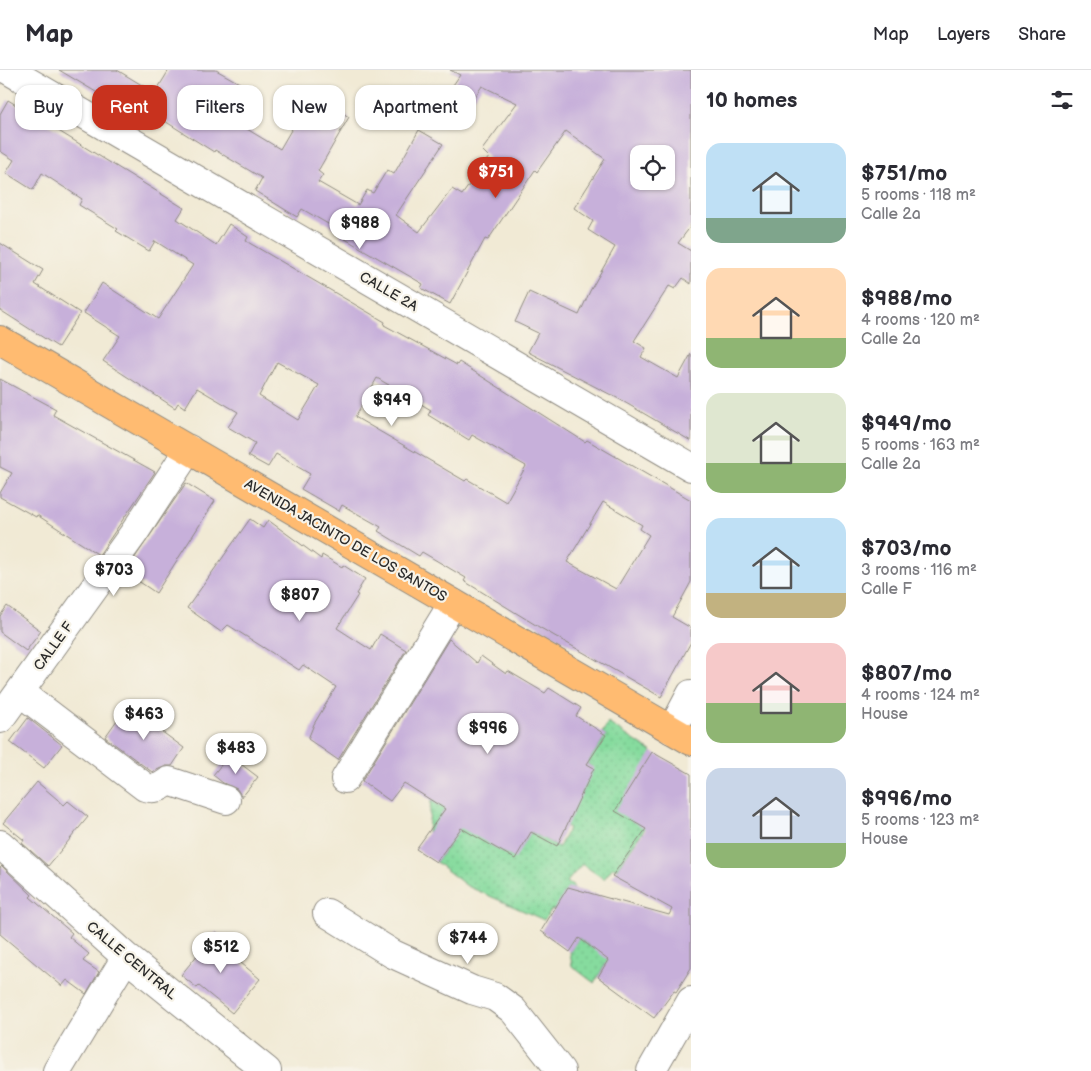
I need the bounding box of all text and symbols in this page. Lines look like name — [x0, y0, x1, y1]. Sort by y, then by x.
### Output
text: Map — [25, 20, 73, 49]
text: Map — [873, 24, 909, 45]
text: Layers — [937, 24, 990, 45]
text: Share — [1018, 24, 1066, 45]
chip: Buy — [15, 85, 82, 130]
chip: Rent — [92, 85, 167, 130]
chip: Filters — [177, 85, 263, 130]
chip: New — [273, 85, 345, 130]
chip: Apartment — [355, 85, 476, 130]
icon: filters — [1048, 86, 1076, 114]
text: 10 homes — [706, 88, 797, 113]
map controls — [630, 145, 675, 190]
button: locate — [630, 145, 675, 190]
pin: $751 — [466, 156, 526, 199]
text: $751/mo — [861, 161, 947, 186]
text: $751 — [478, 163, 514, 182]
icon: home — [746, 163, 806, 223]
text: 5 rooms · 118 m² — [861, 186, 976, 205]
text: Calle 2a — [861, 205, 921, 224]
pin: $988 — [330, 208, 390, 250]
text: $988 — [340, 214, 380, 233]
street label: CALLE 2A — [357, 268, 421, 315]
text: $988/mo — [861, 286, 952, 311]
icon: home — [746, 288, 806, 348]
text: 4 rooms · 120 m² — [861, 311, 980, 330]
text: Calle 2a — [861, 330, 921, 349]
pin: $949 — [362, 384, 422, 427]
text: $949 — [373, 391, 411, 410]
text: $949/mo — [861, 411, 952, 436]
icon: home — [746, 413, 806, 473]
text: 5 rooms · 163 m² — [861, 436, 980, 455]
text: Calle 2a — [861, 455, 921, 474]
street label: AVENIDA JACINTO DE LOS SANTOS — [242, 475, 450, 605]
text: $703/mo — [861, 536, 952, 561]
icon: home — [746, 538, 806, 598]
pin: $703 — [84, 554, 144, 597]
text: $703 — [95, 561, 133, 580]
text: 3 rooms · 116 m² — [861, 561, 977, 580]
pin: $807 — [270, 580, 330, 622]
text: Calle F — [861, 580, 912, 599]
text: $807 — [281, 586, 319, 605]
street label: CALLE F — [30, 618, 77, 674]
text: $807/mo — [861, 661, 952, 686]
icon: home — [746, 663, 806, 723]
text: 4 rooms · 124 m² — [861, 686, 980, 705]
pin: $463 — [114, 698, 174, 741]
text: $463 — [124, 705, 164, 724]
text: House — [861, 705, 908, 724]
pin: $996 — [458, 712, 518, 755]
text: $996 — [469, 719, 508, 738]
pin: $483 — [206, 732, 266, 775]
text: $483 — [217, 739, 255, 758]
text: $996/mo — [861, 786, 952, 811]
icon: home — [746, 788, 806, 848]
text: 5 rooms · 123 m² — [861, 811, 979, 830]
text: House — [861, 830, 908, 849]
street label: CALLE CENTRAL — [83, 918, 180, 1003]
pin: $744 — [438, 922, 498, 965]
text: $744 — [449, 929, 487, 948]
pin: $512 — [191, 932, 251, 974]
text: $512 — [203, 938, 239, 957]

